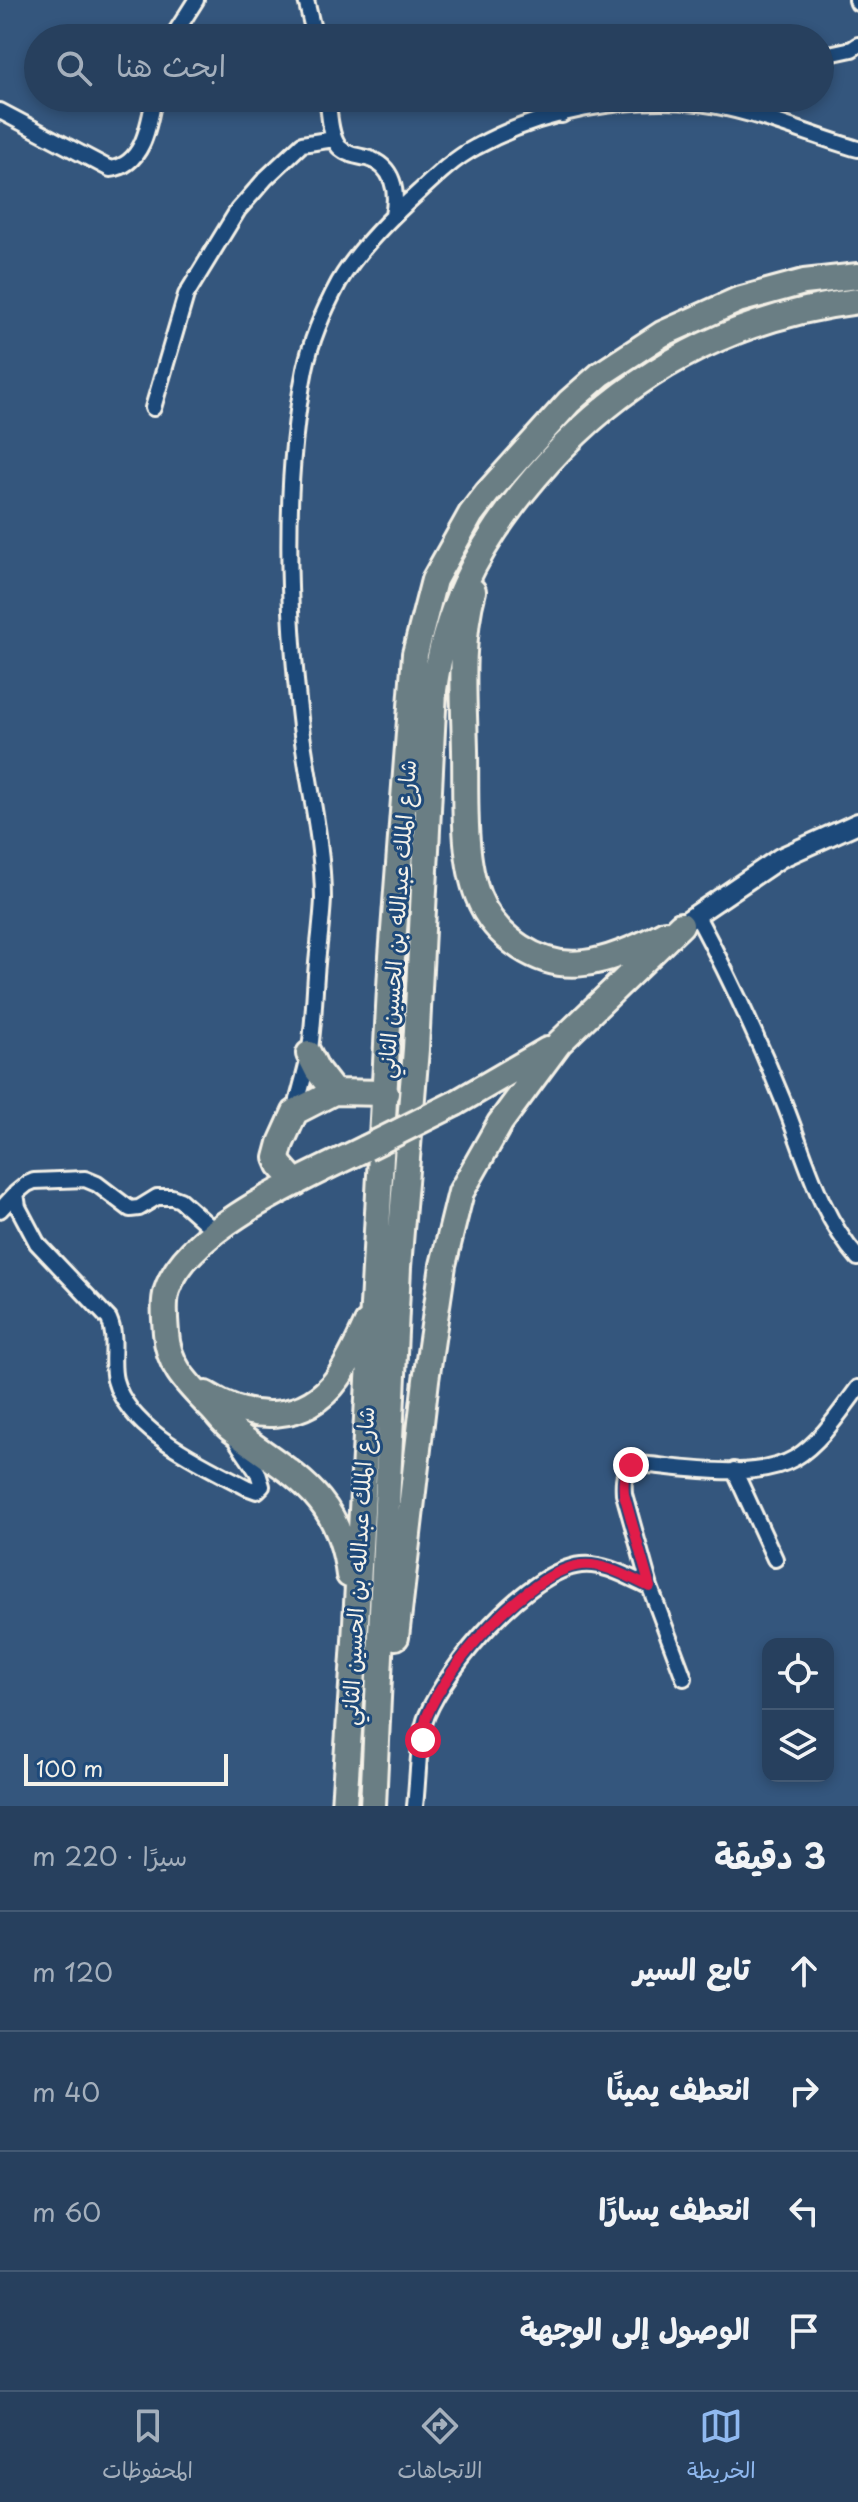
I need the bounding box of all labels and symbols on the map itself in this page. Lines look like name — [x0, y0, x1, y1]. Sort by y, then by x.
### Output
street label: شارع الملك عبدالله بن الحسين الثاني — [368, 758, 428, 1080]
street label: شارع الملك عبدالله بن الحسين الثاني — [332, 1406, 386, 1727]
route end — [613, 1447, 649, 1483]
route start — [405, 1722, 441, 1758]
scale bar — [24, 1750, 228, 1786]

